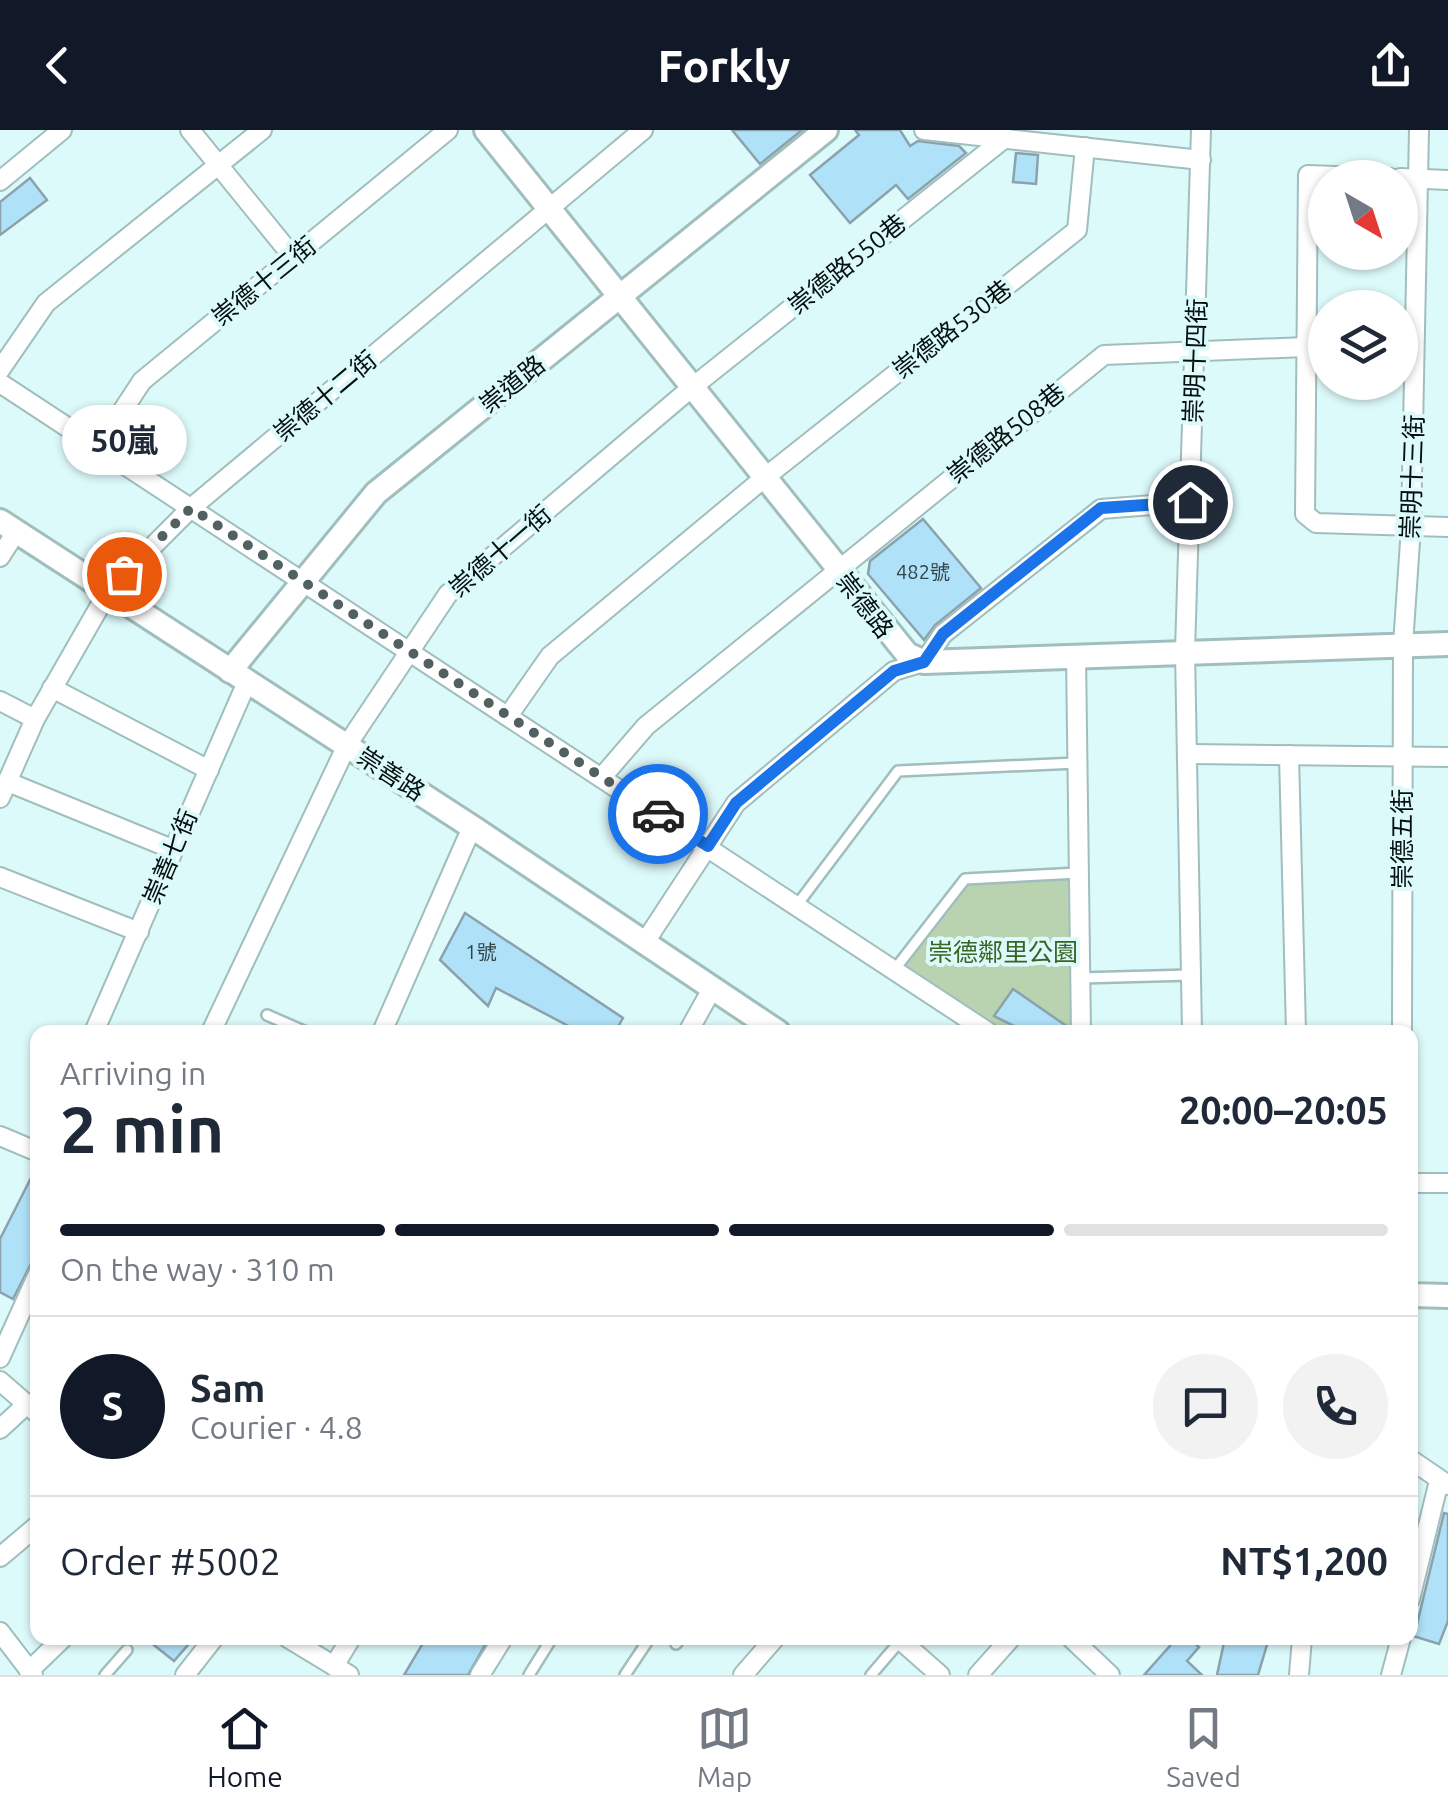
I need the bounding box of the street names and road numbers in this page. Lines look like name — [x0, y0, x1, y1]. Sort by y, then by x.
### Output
street label: 崇德路550巷 — [783, 208, 911, 320]
street label: 崇德十三街 — [207, 231, 321, 331]
street label: 崇德路530巷 — [887, 274, 1017, 384]
street label: 崇明十四街 — [1179, 298, 1211, 424]
street label: 崇德十二街 — [268, 345, 382, 447]
street label: 崇道路 — [474, 350, 550, 418]
street label: 崇德路508巷 — [942, 377, 1070, 489]
street label: 崇明十三街 — [1396, 414, 1428, 540]
street label: 崇德十一街 — [444, 499, 556, 603]
street label: 崇德路 — [831, 567, 899, 643]
street label: 崇善路 — [352, 742, 430, 806]
street label: 崇德五街 — [1388, 789, 1416, 889]
street label: 崇善七街 — [138, 805, 202, 909]

